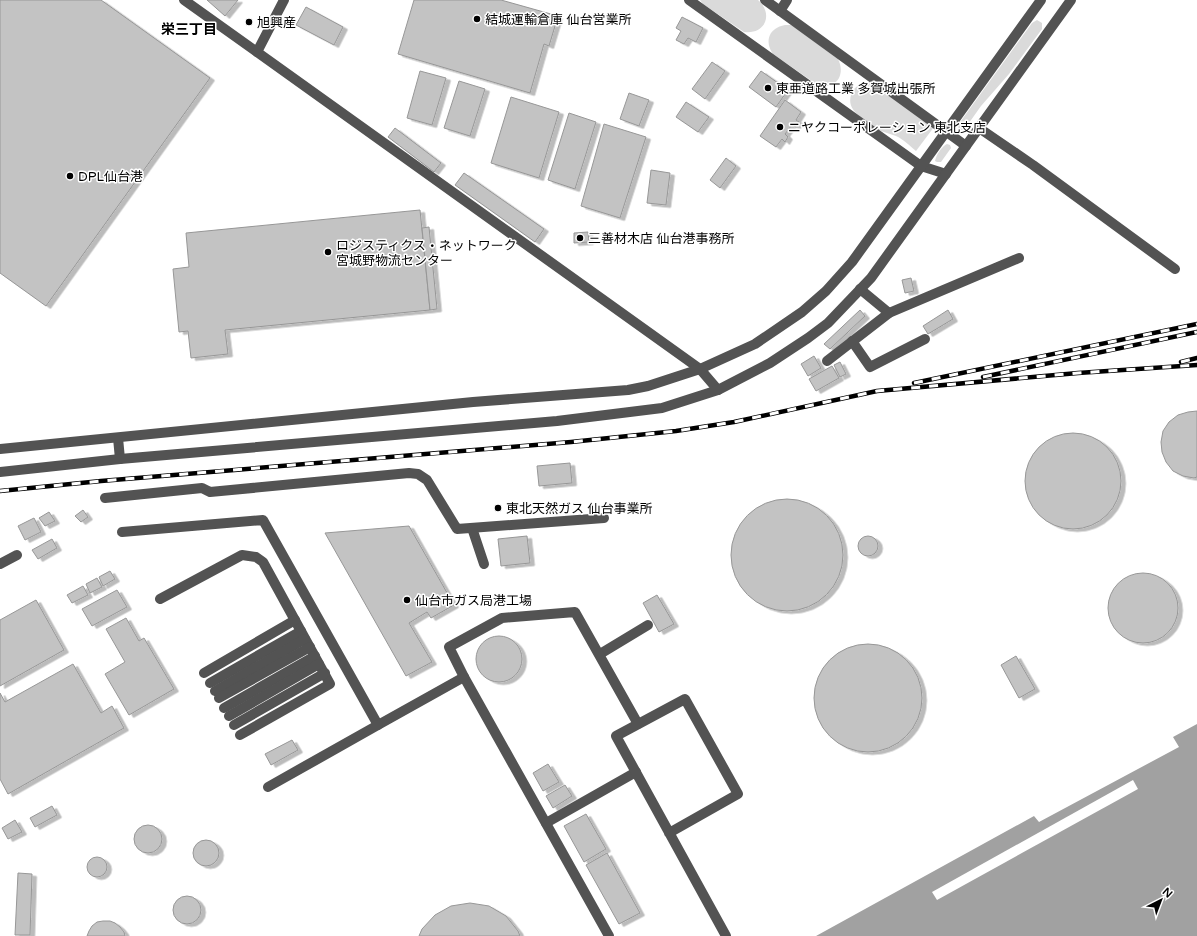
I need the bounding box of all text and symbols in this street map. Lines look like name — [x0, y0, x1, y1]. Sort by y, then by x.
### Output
place label: 結城運輸倉庫 仙台営業所 — [485, 12, 631, 28]
marker: 結城運輸倉庫 仙台営業所 — [472, 14, 482, 24]
place label: 旭興産 — [257, 15, 296, 31]
marker: 旭興産 — [244, 17, 254, 27]
district label: 栄三丁目 — [161, 21, 217, 38]
place label: 東亜道路工業 多賀城出張所 — [776, 81, 935, 97]
marker: 東亜道路工業 多賀城出張所 — [763, 83, 773, 93]
place label: ニヤクコーポレーション 東北支店 — [788, 120, 986, 136]
marker: ニヤクコーポレーション 東北支店 — [775, 122, 785, 132]
place label: DPL仙台港 — [78, 169, 143, 185]
marker: DPL仙台港 — [65, 171, 75, 181]
place label: 三善材木店 仙台港事務所 — [588, 231, 734, 247]
marker: 三善材木店 仙台港事務所 — [575, 233, 585, 243]
place label: ロジスティクス・ネットワーク 宮城野物流センター — [336, 238, 517, 269]
marker: ロジスティクス・ネットワーク 宮城野物流センター — [323, 247, 333, 257]
place label: 東北天然ガス 仙台事業所 — [506, 501, 652, 517]
marker: 東北天然ガス 仙台事業所 — [493, 503, 503, 513]
place label: 仙台市ガス局港工場 — [415, 593, 532, 609]
marker: 仙台市ガス局港工場 — [402, 595, 412, 605]
north arrow — [1141, 880, 1181, 920]
text: N — [1160, 885, 1175, 901]

